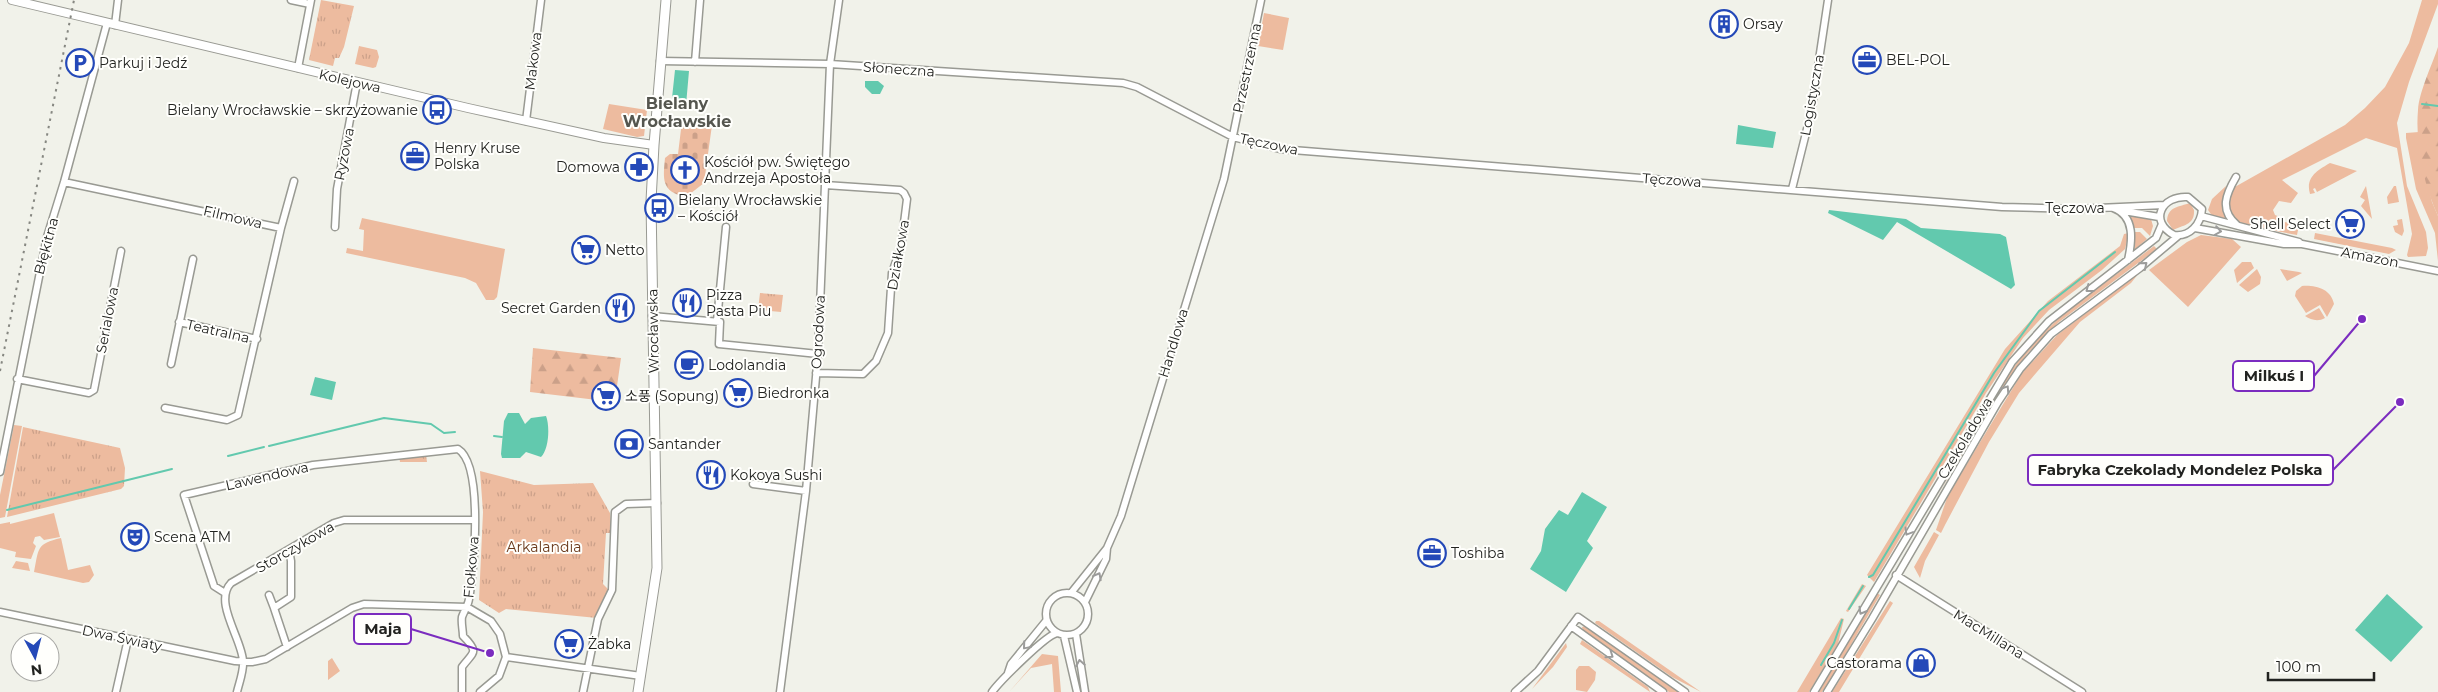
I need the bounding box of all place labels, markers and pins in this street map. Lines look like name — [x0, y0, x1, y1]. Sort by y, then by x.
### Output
building icon: Orsay — [1709, 9, 1739, 39]
place label: Orsay — [1743, 15, 1783, 33]
office icon: BEL-POL — [1852, 45, 1882, 75]
parking icon: Parkuj i Jedź — [65, 48, 95, 78]
place label: BEL-POL — [1886, 51, 1950, 69]
place label: Parkuj i Jedź — [99, 54, 187, 72]
bus stop icon: Bielany Wrocławskie – skrzyżowanie — [422, 95, 452, 125]
place label: Bielany Wrocławskie – skrzyżowanie — [167, 101, 418, 119]
place label: Henry Kruse Polska — [434, 139, 520, 173]
office icon: Henry Kruse Polska — [400, 141, 430, 171]
pharmacy icon: Domowa — [624, 152, 654, 182]
place label: Kościół pw. Świętego Andrzeja Apostoła — [704, 153, 850, 187]
church icon: Kościół pw. Świętego Andrzeja Apostoła — [670, 155, 700, 185]
place label: Domowa — [556, 158, 620, 176]
place label: Bielany Wrocławskie – Kościół — [678, 191, 822, 225]
bus stop icon: Bielany Wrocławskie – Kościół — [644, 193, 674, 223]
supermarket icon: Shell Select — [2335, 209, 2365, 239]
place label: Shell Select — [2250, 215, 2331, 233]
supermarket icon: Netto — [571, 235, 601, 265]
place label: Netto — [605, 241, 645, 259]
place label: Pizza Pasta Piu — [706, 286, 772, 320]
restaurant icon: Pizza Pasta Piu — [672, 288, 702, 318]
restaurant icon: Secret Garden — [605, 293, 635, 323]
place label: Secret Garden — [501, 299, 601, 317]
cafe icon: Lodolandia — [674, 350, 704, 380]
place label: Lodolandia — [708, 356, 786, 374]
callout: Milkuś I — [2233, 361, 2314, 391]
supermarket icon: Biedronka — [723, 378, 753, 408]
supermarket icon: 소풍 (Sopung) — [591, 381, 621, 411]
place label: Biedronka — [757, 384, 829, 402]
place label: 소풍 (Sopung) — [625, 387, 719, 405]
bank icon: Santander — [614, 429, 644, 459]
place label: Santander — [648, 435, 721, 453]
callout: Fabryka Czekolady Mondelez Polska — [2028, 455, 2333, 485]
restaurant icon: Kokoya Sushi — [696, 460, 726, 490]
place label: Kokoya Sushi — [730, 466, 822, 484]
theatre icon: Scena ATM — [120, 522, 150, 552]
place label: Scena ATM — [154, 528, 231, 546]
office icon: Toshiba — [1417, 538, 1447, 568]
place label: Toshiba — [1451, 544, 1505, 562]
callout: Maja — [354, 614, 411, 644]
supermarket icon: Żabka — [554, 629, 584, 659]
place label: Żabka — [588, 635, 631, 653]
shop icon: Castorama — [1906, 648, 1936, 678]
place label: Castorama — [1826, 654, 1902, 672]

